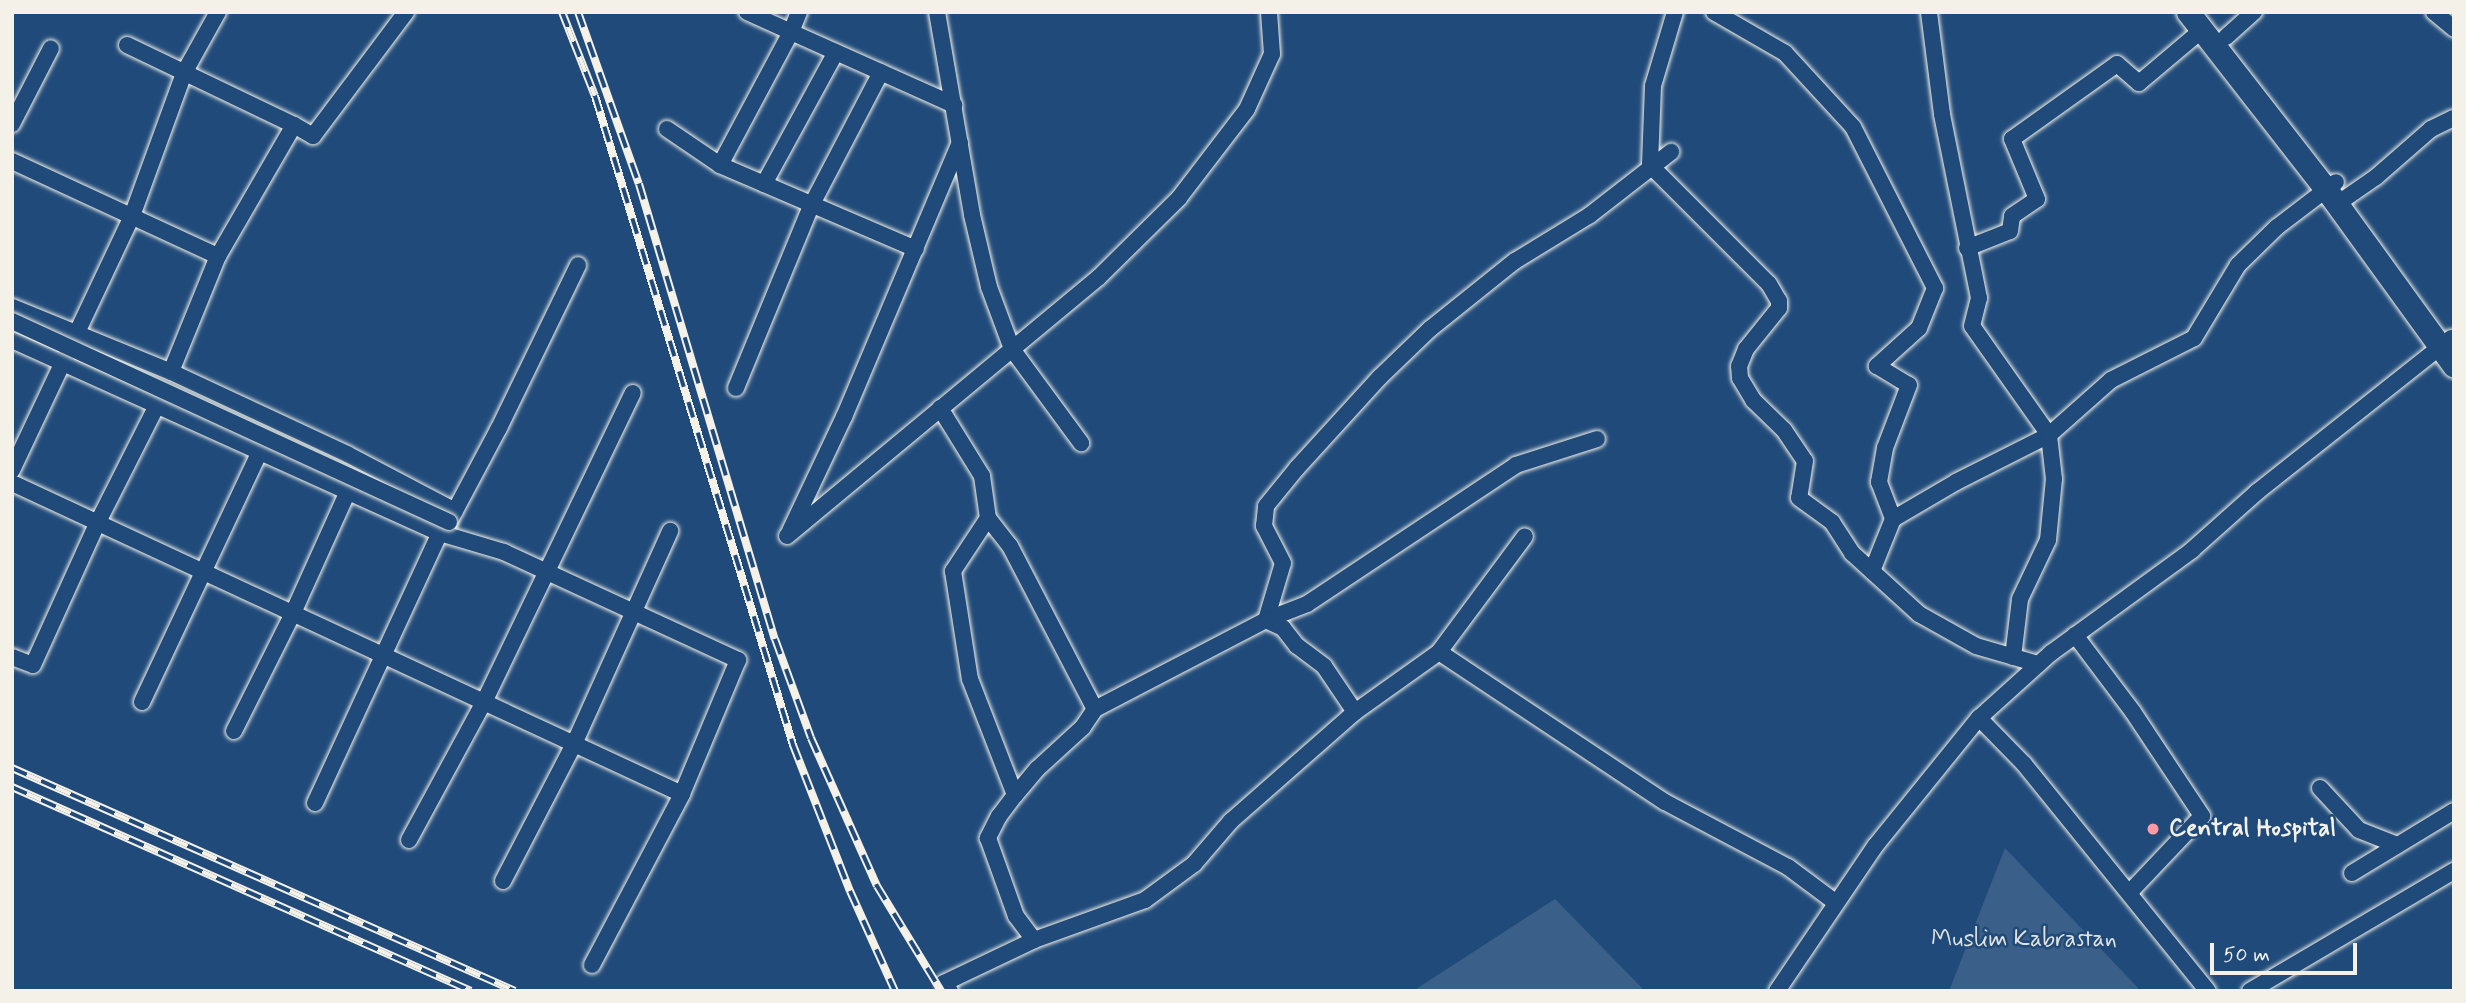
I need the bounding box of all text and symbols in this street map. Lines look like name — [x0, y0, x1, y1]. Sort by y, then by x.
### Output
place label: Central Hospital — [2169, 815, 2342, 843]
marker: Central Hospital — [2143, 819, 2163, 839]
park label: Muslim Kabrastan — [1930, 926, 2118, 954]
scale bar — [2214, 930, 2361, 974]
text: 50 m — [2223, 941, 2270, 969]

